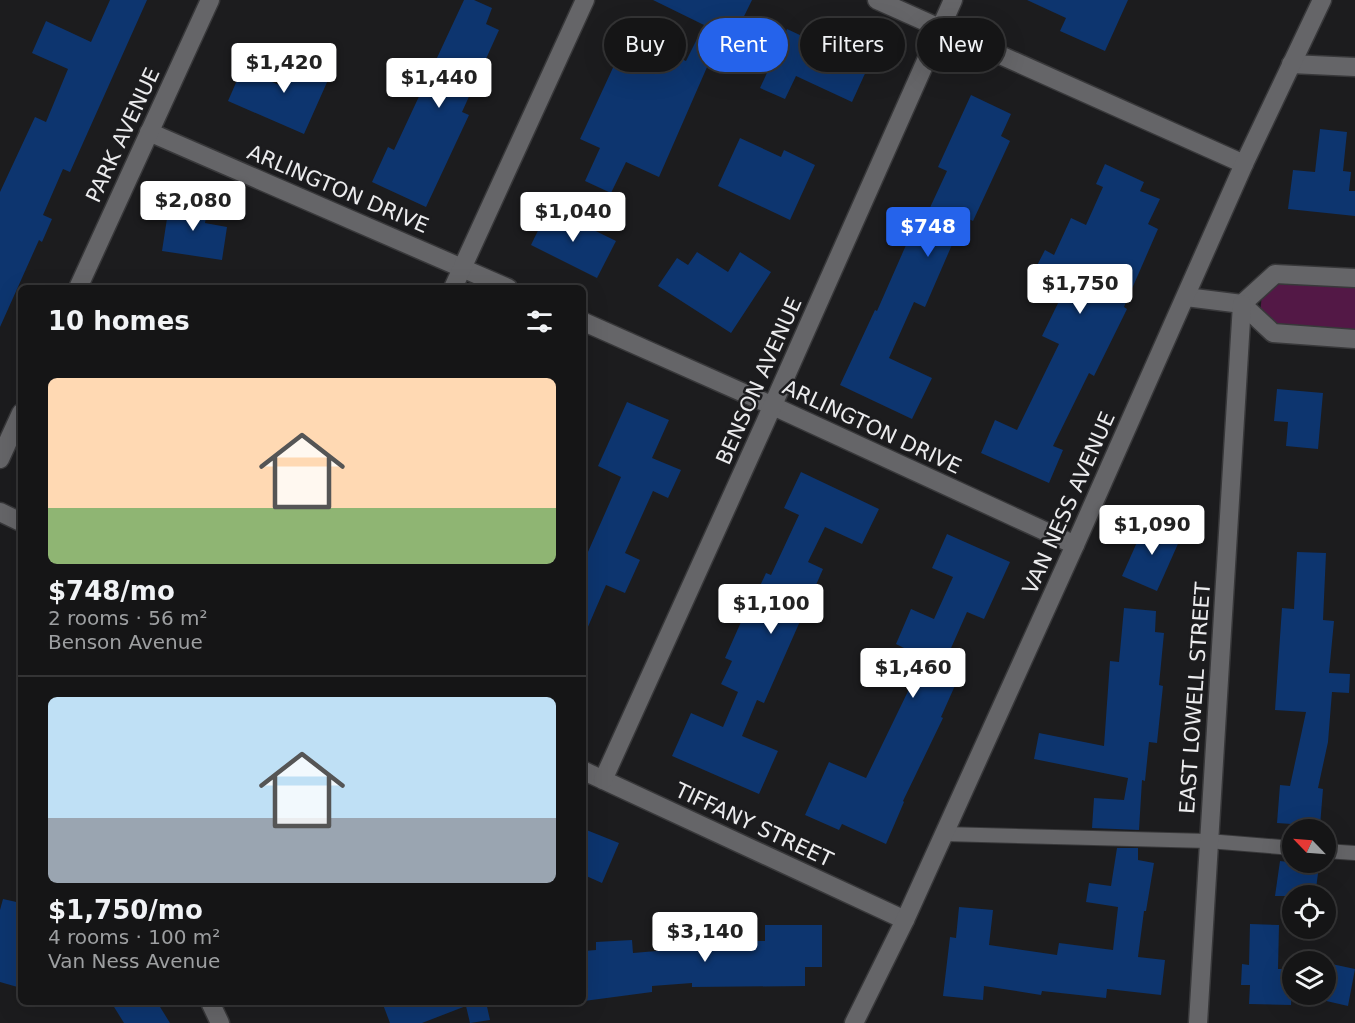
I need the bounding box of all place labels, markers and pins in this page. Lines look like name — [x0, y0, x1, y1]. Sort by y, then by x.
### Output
pin: $1,420 — [235, 43, 333, 94]
pin: $1,440 — [390, 58, 488, 109]
pin: $2,080 — [144, 181, 242, 232]
pin: $1,040 — [524, 192, 622, 243]
pin: $748 — [892, 207, 964, 258]
pin: $1,750 — [1031, 264, 1129, 315]
pin: $1,090 — [1103, 505, 1201, 556]
pin: $1,100 — [722, 584, 820, 635]
pin: $1,460 — [864, 648, 962, 699]
pin: $3,140 — [656, 912, 754, 963]

